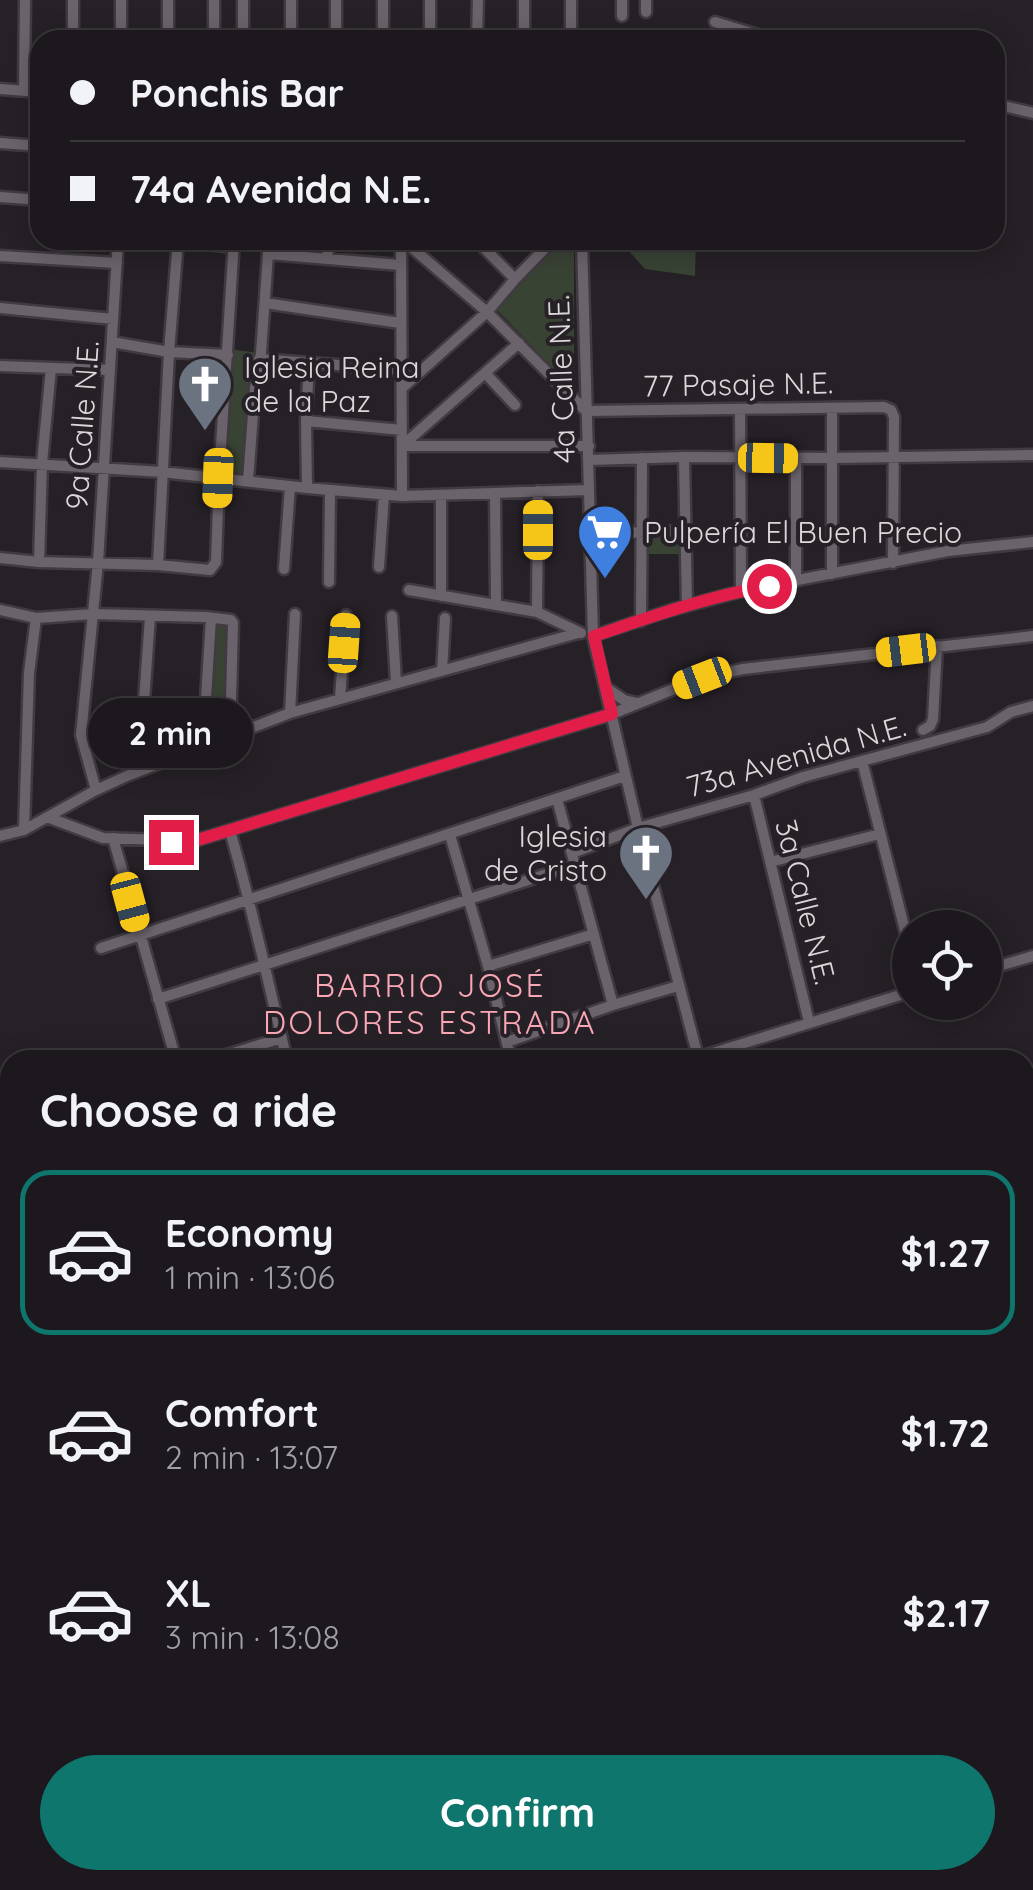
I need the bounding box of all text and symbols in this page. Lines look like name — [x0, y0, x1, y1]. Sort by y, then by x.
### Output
text: Ponchis Bar — [130, 69, 344, 117]
text: 74a Avenida N.E. — [130, 165, 432, 213]
street label: 4a Calle N.E. — [539, 294, 583, 464]
street label: 9a Calle N.E. — [57, 339, 107, 511]
place label: Iglesia Reina de la Paz — [244, 348, 419, 420]
church icon: Iglesia Reina de la Paz — [175, 354, 235, 433]
street label: 77 Pasaje N.E. — [643, 363, 833, 405]
car — [738, 442, 798, 474]
car — [202, 447, 234, 509]
car — [523, 500, 553, 560]
supermarket icon: Pulpería El Buen Precio — [575, 502, 635, 581]
place label: Pulpería El Buen Precio — [644, 513, 962, 551]
route start — [747, 564, 792, 609]
car — [327, 612, 361, 674]
car — [874, 631, 938, 669]
car — [669, 653, 735, 703]
callout: 2 min — [89, 697, 254, 767]
street label: 73a Avenida N.E. — [682, 706, 910, 806]
text: 2 min — [129, 713, 212, 753]
street label: 3a Calle N.E. — [767, 816, 845, 988]
place label: Iglesia de Cristo — [484, 817, 607, 889]
route end — [149, 820, 194, 865]
church icon: Iglesia de Cristo — [616, 823, 676, 902]
car — [108, 869, 152, 935]
map controls — [892, 910, 1002, 1020]
button: locate — [892, 910, 1002, 1020]
district label: BARRIO JOSÉ DOLORES ESTRADA — [263, 965, 597, 1042]
text: Choose a ride — [40, 1082, 337, 1138]
icon: car — [45, 1208, 135, 1298]
text: Economy — [165, 1209, 334, 1257]
text: $1.27 — [901, 1229, 990, 1277]
text: 1 min · 13:06 — [165, 1257, 335, 1297]
icon: car — [45, 1388, 135, 1478]
text: Comfort — [165, 1389, 319, 1437]
text: $1.72 — [901, 1409, 990, 1457]
text: 2 min · 13:07 — [165, 1437, 338, 1477]
icon: car — [45, 1568, 135, 1658]
text: XL — [165, 1569, 211, 1617]
text: $2.17 — [902, 1589, 990, 1637]
text: 3 min · 13:08 — [165, 1617, 340, 1657]
button: Confirm — [40, 1755, 995, 1870]

